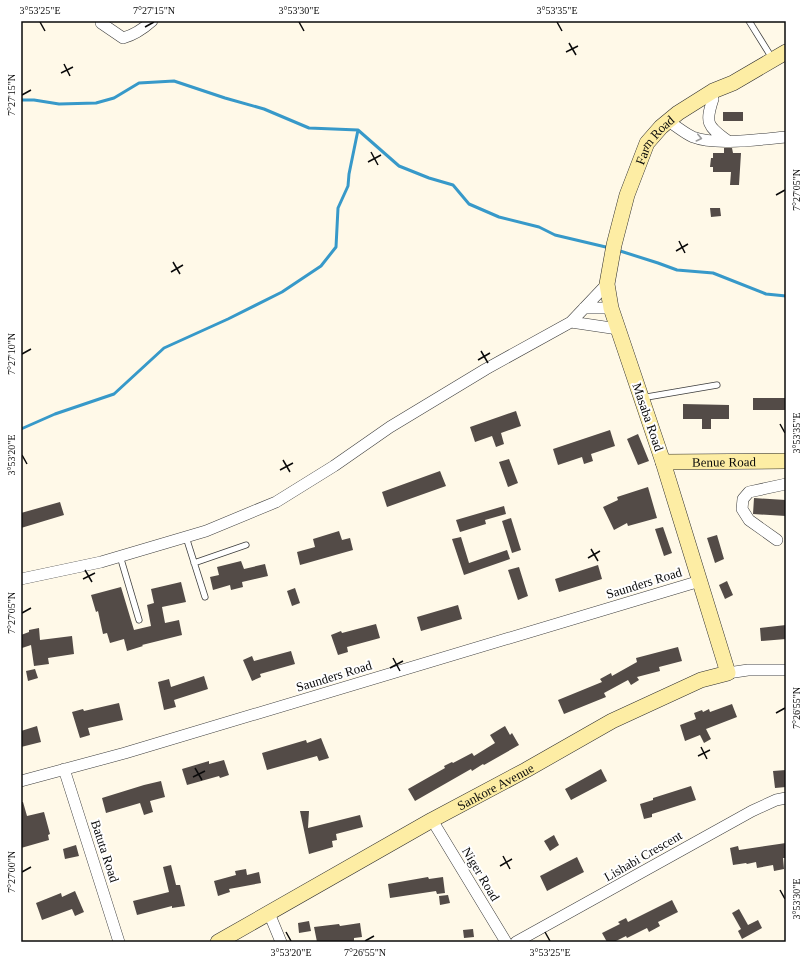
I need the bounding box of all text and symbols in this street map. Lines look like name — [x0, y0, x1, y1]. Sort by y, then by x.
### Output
text: 3°53'25"E — [20, 5, 61, 16]
text: 7°27'15"N — [133, 5, 175, 16]
text: 3°53'30"E — [279, 5, 320, 16]
text: 3°53'35"E — [537, 5, 578, 16]
text: 7°27'15"N — [6, 74, 17, 116]
street label: Farm Road — [632, 112, 677, 167]
one-way arrow — [696, 134, 703, 142]
text: 7°27'05"N — [791, 169, 802, 211]
text: 7°27'10"N — [6, 333, 17, 375]
street label: Masaba Road — [629, 381, 667, 454]
text: 3°53'35"E — [791, 413, 802, 454]
text: 3°53'20"E — [6, 435, 17, 476]
street label: Benue Road — [692, 454, 757, 469]
street label: Saunders Road — [604, 564, 684, 602]
text: 7°27'05"N — [6, 592, 17, 634]
street label: Saunders Road — [294, 657, 374, 695]
text: 7°26'55"N — [791, 687, 802, 729]
street label: Sankore Avenue — [454, 760, 536, 813]
street label: Batuta Road — [88, 818, 122, 885]
street label: Lishabi Crescent — [601, 827, 685, 884]
street label: Niger Road — [459, 844, 503, 904]
text: 7°27'00"N — [6, 851, 17, 893]
text: 3°53'30"E — [791, 879, 802, 920]
text: 3°53'20"E — [271, 947, 312, 958]
text: 7°26'55"N — [344, 947, 386, 958]
text: 3°53'25"E — [530, 947, 571, 958]

